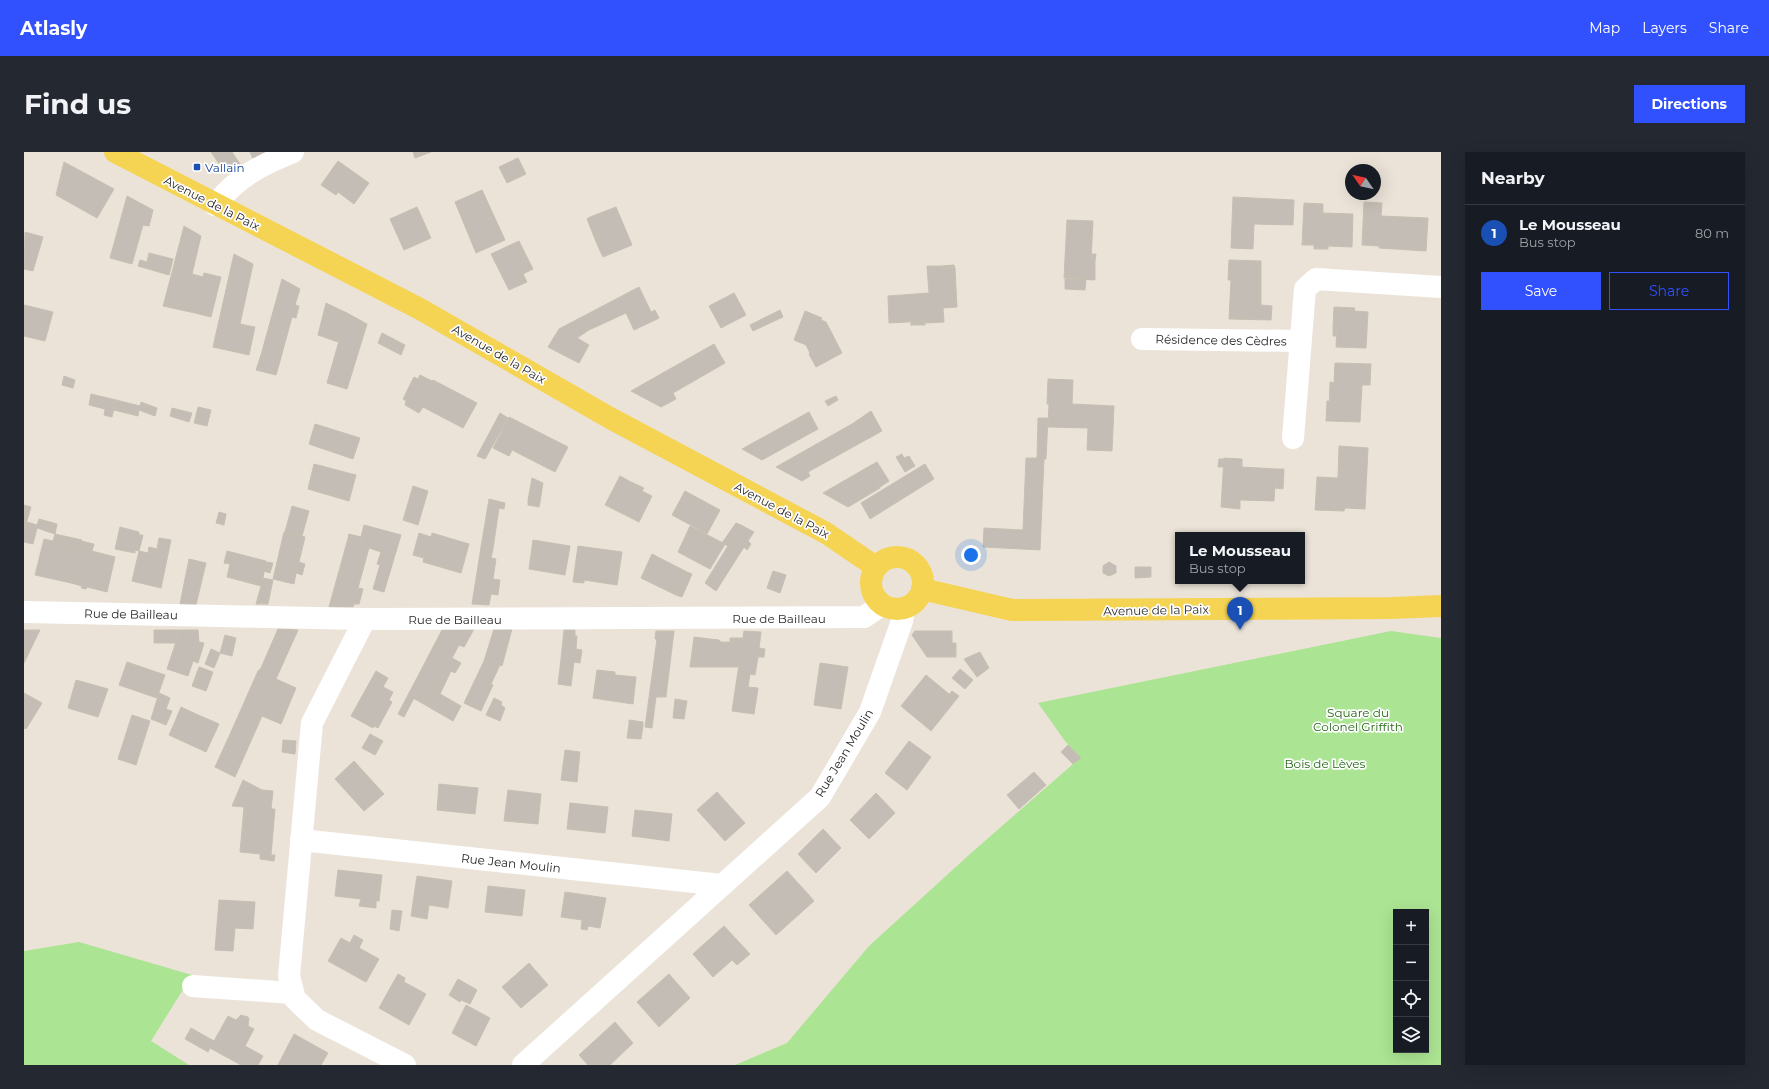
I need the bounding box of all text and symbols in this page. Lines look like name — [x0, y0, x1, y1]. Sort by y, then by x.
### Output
text: Atlasly — [20, 17, 87, 40]
text: Map — [1589, 19, 1620, 37]
text: Layers — [1642, 19, 1687, 37]
text: Share — [1709, 19, 1749, 37]
button: Directions — [1634, 85, 1745, 123]
text: Find us — [24, 87, 131, 121]
place label: Vallain — [205, 160, 245, 175]
marker: Vallain — [192, 162, 202, 172]
north arrow — [1345, 164, 1381, 200]
text: Nearby — [1481, 168, 1545, 188]
street label: Avenue de la Paix — [162, 172, 263, 234]
text: Le Mousseau — [1519, 215, 1621, 234]
text: 1 — [1491, 225, 1497, 241]
text: 80 m — [1695, 225, 1729, 241]
text: Bus stop — [1519, 234, 1576, 250]
button: Save — [1481, 272, 1601, 310]
button: Share — [1609, 272, 1729, 310]
street label: Avenue de la Paix — [450, 321, 549, 387]
street label: Résidence des Cèdres — [1155, 331, 1287, 349]
street label: Avenue de la Paix — [732, 479, 833, 542]
popup — [1175, 532, 1305, 584]
text: Le Mousseau — [1189, 541, 1291, 560]
your location — [961, 545, 981, 565]
text: Bus stop — [1189, 560, 1246, 576]
pin: 1 — [1227, 597, 1253, 630]
street label: Avenue de la Paix — [1103, 602, 1209, 618]
street label: Rue de Bailleau — [84, 606, 178, 622]
street label: Rue de Bailleau — [732, 611, 826, 626]
street label: Rue de Bailleau — [408, 612, 502, 627]
park label: Square du Colonel Griffith — [1313, 705, 1403, 734]
street label: Rue Jean Moulin — [812, 706, 876, 800]
park label: Bois de Lèves — [1285, 756, 1366, 771]
street label: Rue Jean Moulin — [460, 850, 562, 876]
map controls — [1393, 909, 1429, 1053]
button: + — [1393, 909, 1429, 945]
button: − — [1393, 945, 1429, 981]
button: locate — [1393, 981, 1429, 1017]
button: layers — [1393, 1017, 1429, 1053]

